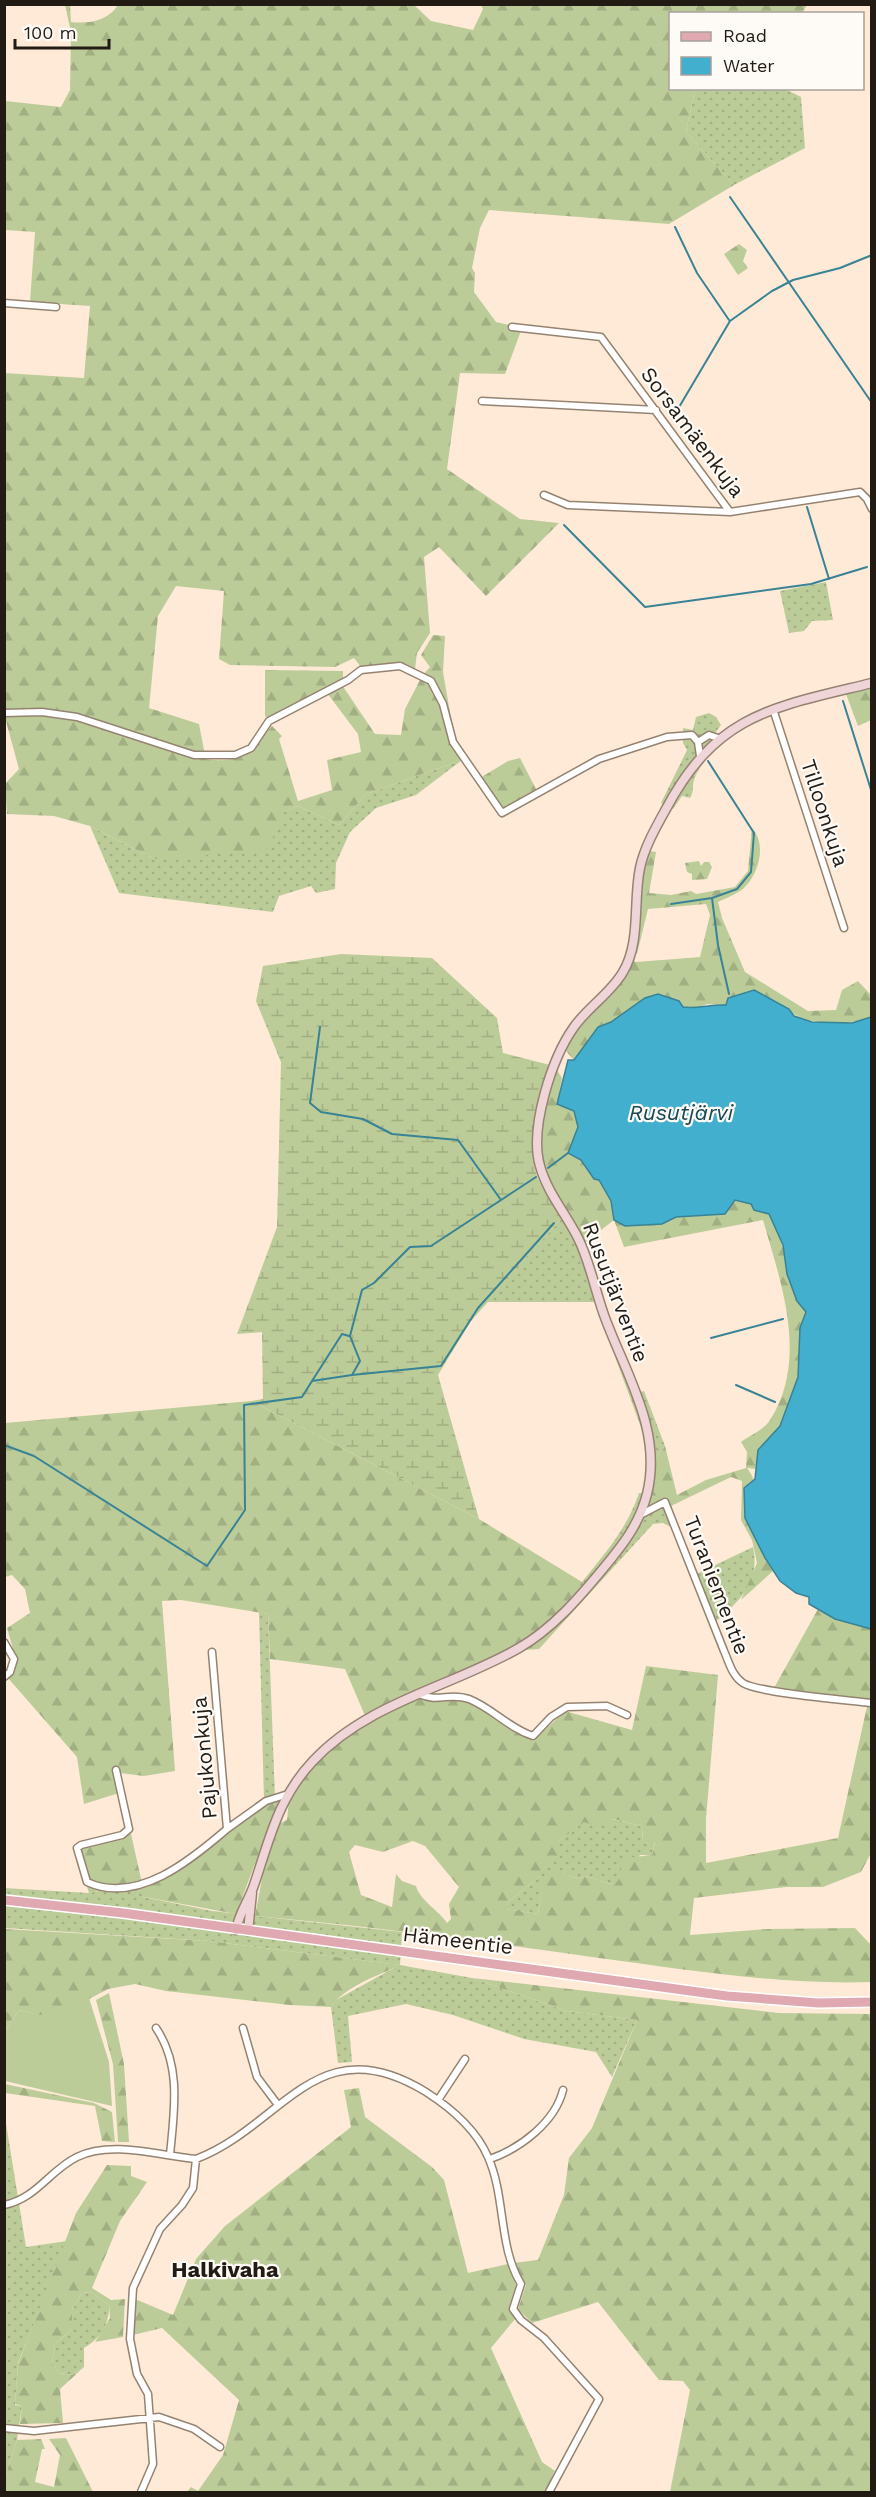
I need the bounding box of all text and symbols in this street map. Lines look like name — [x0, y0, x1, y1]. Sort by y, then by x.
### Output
scale bar — [15, 12, 110, 50]
legend — [669, 12, 864, 90]
text: 100 m — [24, 22, 77, 43]
text: Road — [723, 25, 767, 46]
text: Water — [723, 55, 775, 76]
street label: Sorsamäenkuja — [636, 362, 750, 502]
street label: Tilloonkuja — [796, 756, 854, 870]
water label: Rusutjärvi — [629, 1100, 734, 1125]
street label: Rusutjärventie — [578, 1218, 654, 1366]
street label: Turaniementie — [679, 1512, 755, 1658]
street label: Pajukonkuja — [186, 1696, 222, 1820]
street label: Hämeentie — [401, 1921, 515, 1959]
district label: Halkivaha — [171, 2257, 279, 2282]

